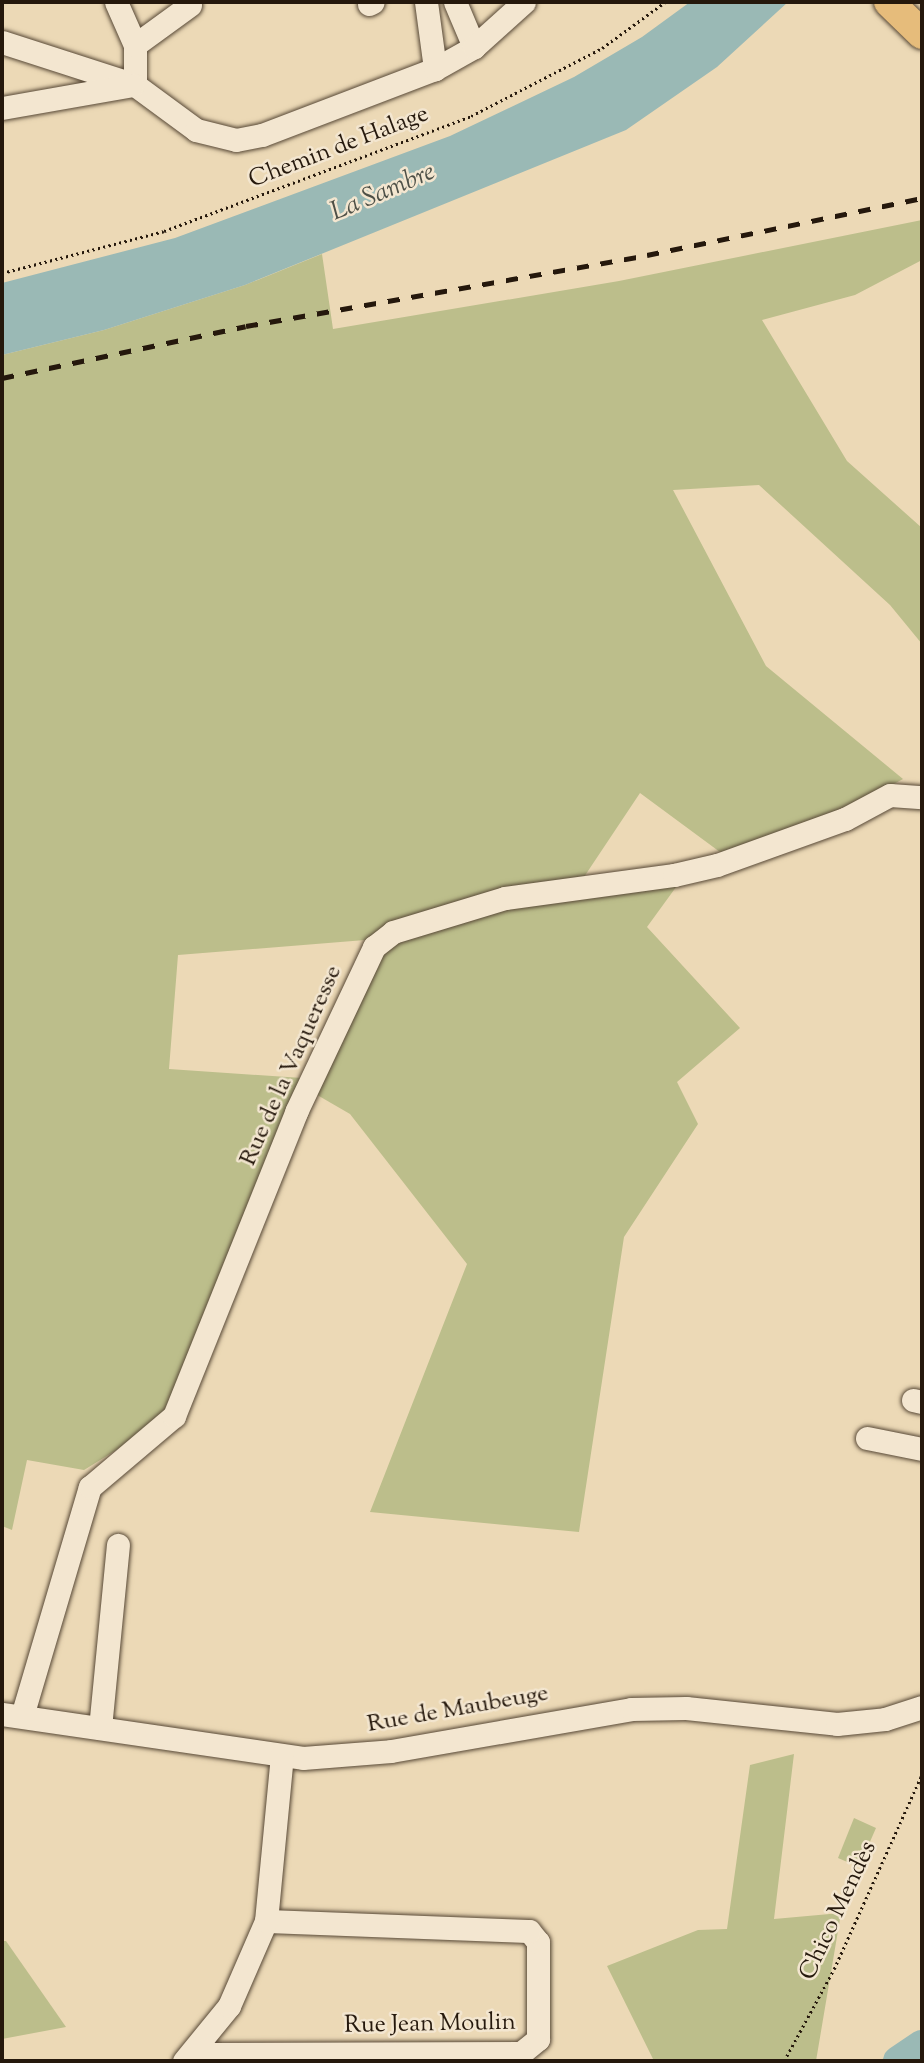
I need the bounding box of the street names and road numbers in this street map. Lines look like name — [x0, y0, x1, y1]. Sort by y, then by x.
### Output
street label: Chemin de Halage — [245, 100, 433, 196]
street label: Rue de la Vaqueresse — [235, 961, 349, 1171]
street label: Rue de Maubeuge — [365, 1680, 551, 1740]
street label: Chico Mendès — [794, 1837, 884, 1985]
street label: Rue Jean Moulin — [344, 2009, 516, 2041]

